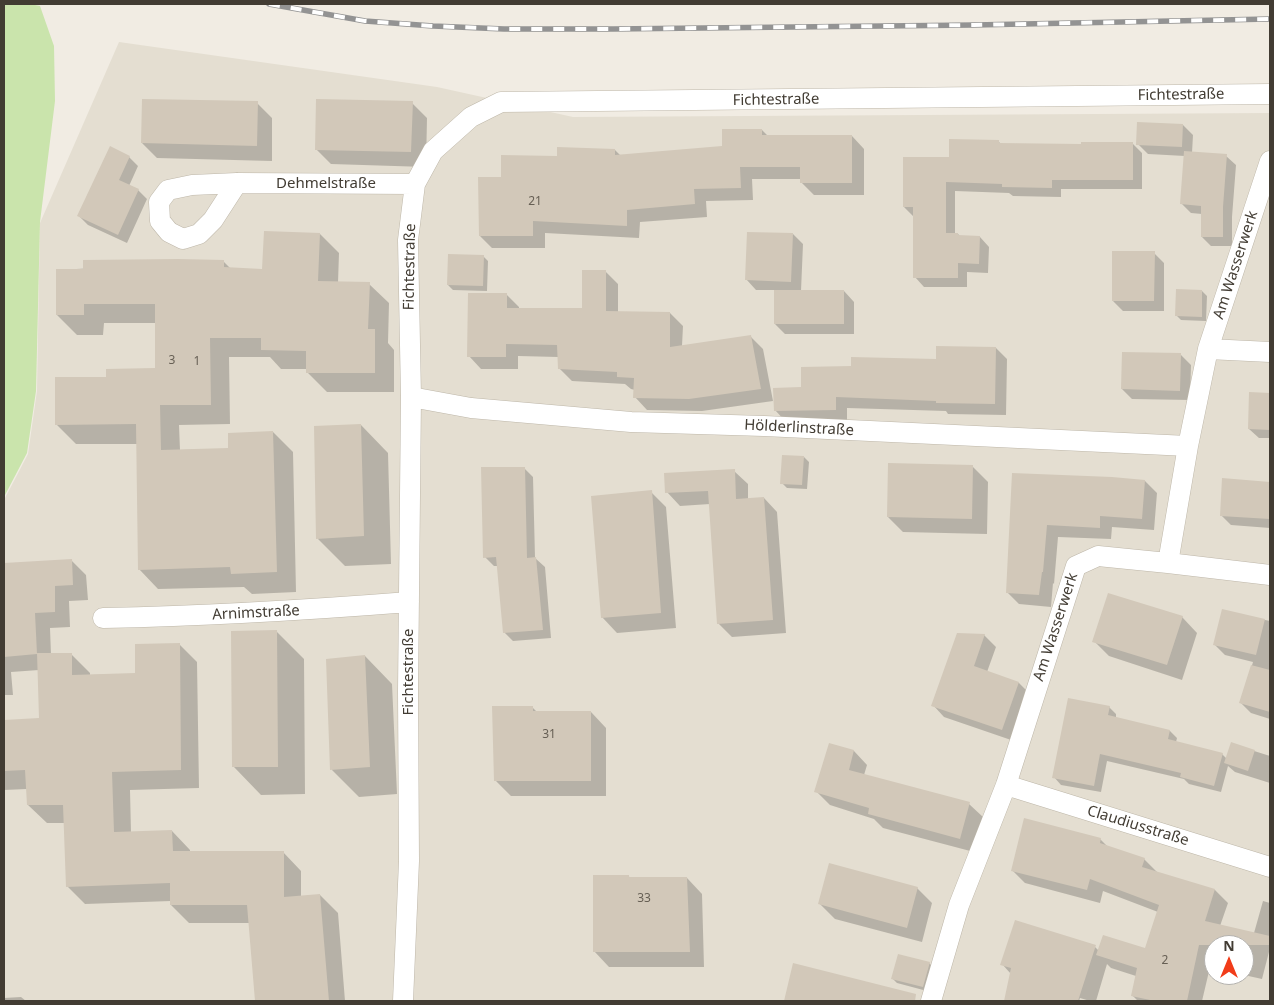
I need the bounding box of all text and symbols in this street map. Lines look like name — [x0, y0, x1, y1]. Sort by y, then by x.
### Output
street label: Fichtestraße — [1137, 85, 1225, 105]
street label: Fichtestraße — [732, 90, 820, 110]
street label: Dehmelstraße — [276, 175, 376, 193]
house number: 21 — [528, 195, 542, 209]
street label: Am Wasserwerk — [1210, 208, 1262, 322]
street label: Fichtestraße — [400, 223, 420, 311]
house number: 3 — [169, 354, 175, 368]
house number: 1 — [194, 355, 200, 369]
street label: Hölderlinstraße — [744, 416, 854, 440]
street label: Am Wasserwerk — [1030, 570, 1082, 684]
street label: Arnimstraße — [212, 602, 300, 624]
street label: Fichtestraße — [400, 629, 418, 715]
house number: 31 — [542, 728, 556, 742]
street label: Claudiusstraße — [1085, 802, 1191, 850]
house number: 33 — [637, 892, 651, 906]
north arrow — [1204, 935, 1254, 985]
text: N — [1223, 936, 1235, 955]
house number: 2 — [1162, 954, 1168, 968]

